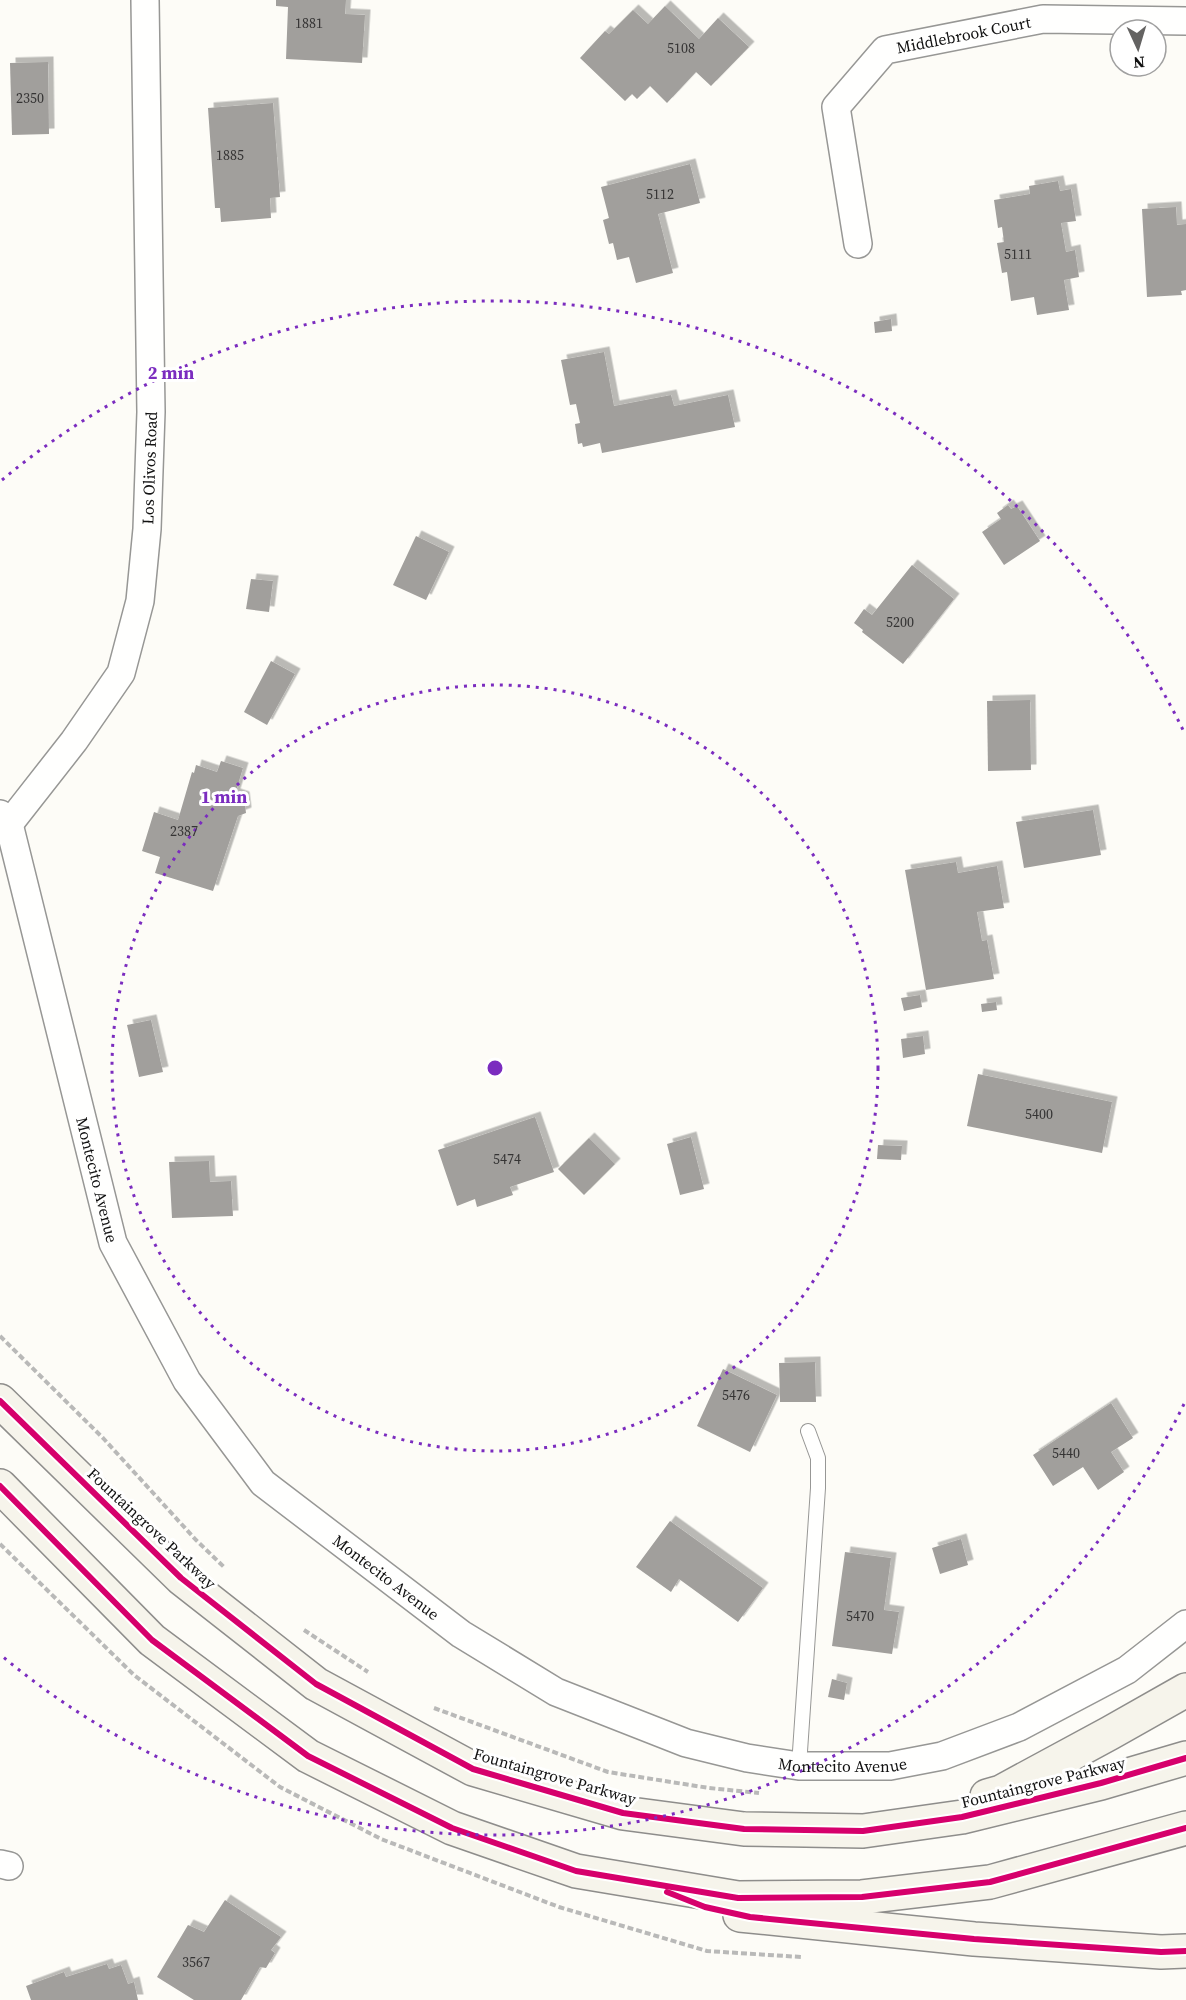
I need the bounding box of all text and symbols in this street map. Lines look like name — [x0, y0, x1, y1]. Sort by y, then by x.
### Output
street label: Middlebrook Court — [895, 11, 1033, 58]
house number: 1881 — [295, 13, 323, 33]
north arrow — [1108, 18, 1168, 78]
house number: 5108 — [667, 38, 695, 58]
text: N — [1132, 52, 1146, 74]
house number: 2350 — [16, 88, 44, 108]
house number: 1885 — [216, 145, 244, 165]
house number: 5112 — [646, 184, 674, 204]
house number: 5111 — [1004, 244, 1032, 264]
text: 2 min — [148, 360, 194, 385]
street label: Los Olivos Road — [136, 411, 162, 525]
house number: 5200 — [886, 612, 914, 632]
text: 1 min — [201, 784, 247, 809]
house number: 2387 — [170, 821, 198, 841]
centre of rings — [485, 1058, 505, 1078]
house number: 5400 — [1025, 1104, 1053, 1124]
street label: Montecito Avenue — [71, 1115, 123, 1245]
house number: 5474 — [493, 1149, 521, 1169]
house number: 5476 — [722, 1385, 750, 1405]
house number: 5440 — [1052, 1443, 1080, 1463]
street label: Fountaingrove Parkway — [83, 1463, 222, 1594]
street label: Montecito Avenue — [328, 1529, 444, 1625]
house number: 5470 — [846, 1606, 874, 1626]
street label: Fountaingrove Parkway — [471, 1742, 640, 1810]
street label: Fountaingrove Parkway — [959, 1751, 1128, 1813]
street label: Montecito Avenue — [777, 1752, 909, 1777]
house number: 3567 — [182, 1952, 210, 1972]

